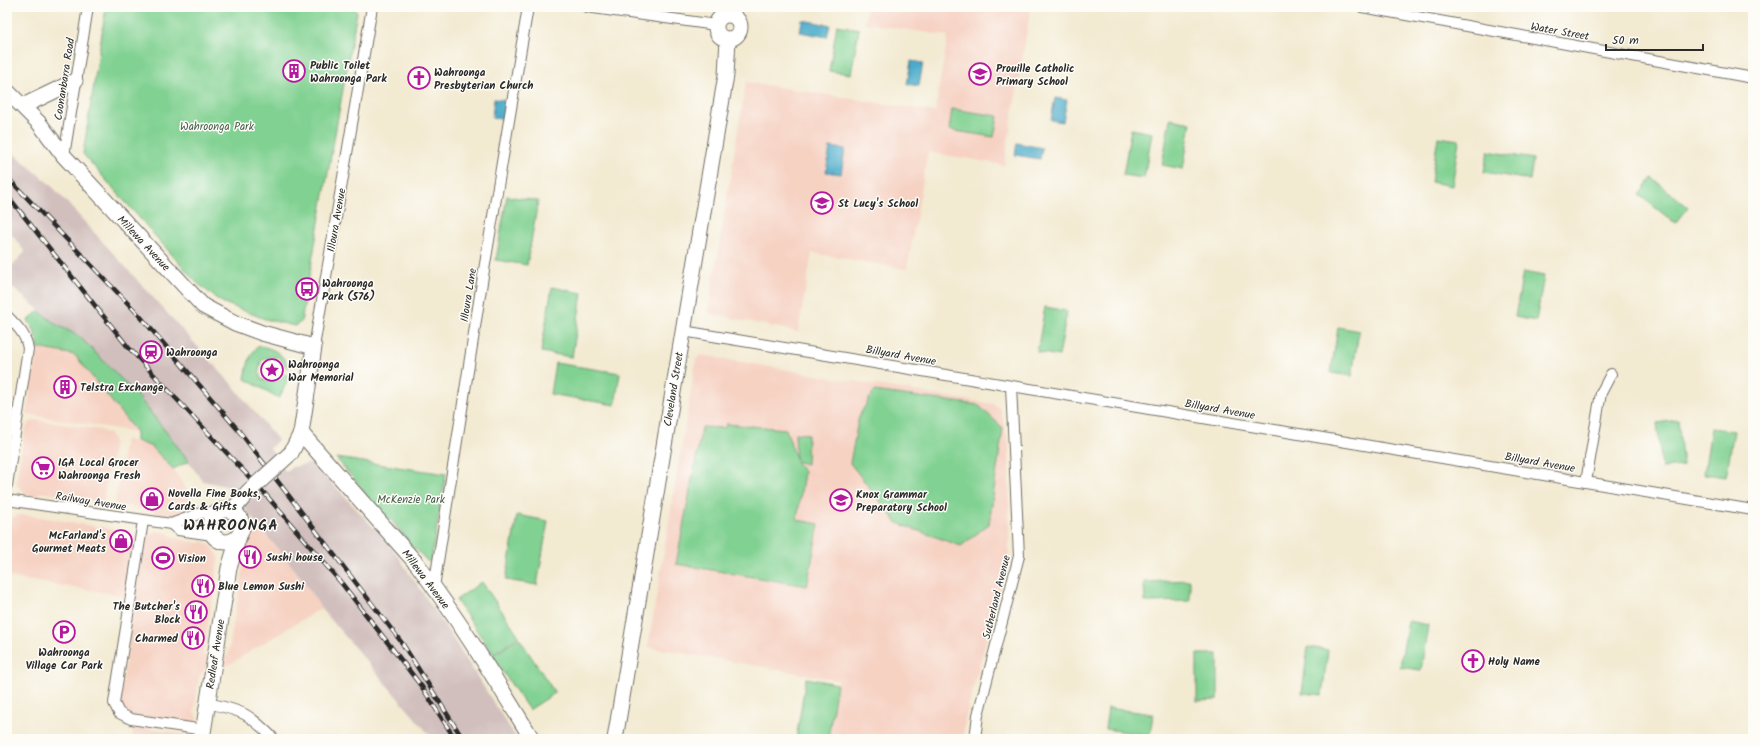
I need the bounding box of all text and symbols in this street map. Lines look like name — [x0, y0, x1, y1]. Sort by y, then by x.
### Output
street label: Water Street — [1529, 18, 1591, 46]
scale bar — [1606, 26, 1703, 52]
text: 50 m — [1612, 31, 1639, 50]
street label: Coonanbarra Road — [50, 36, 80, 122]
place label: Public Toilet Wahroonga Park — [310, 57, 387, 88]
building icon: Public Toilet Wahroonga Park — [281, 58, 307, 84]
place label: Prouille Catholic Primary School — [996, 60, 1074, 91]
school or university icon: Prouille Catholic Primary School — [967, 61, 993, 87]
place label: Wahroonga Presbyterian Church — [434, 64, 533, 95]
church icon: Wahroonga Presbyterian Church — [406, 65, 432, 91]
park label: Wahroonga Park — [180, 118, 255, 136]
street label: Illoura Avenue — [323, 187, 351, 254]
school or university icon: St Lucy's School — [809, 190, 835, 216]
place label: St Lucy's School — [838, 195, 918, 213]
street label: Millewa Avenue — [112, 212, 174, 276]
street label: Illoura Lane — [456, 267, 482, 323]
place label: Wahroonga Park (576) — [322, 275, 375, 306]
bus stop icon: Wahroonga Park (576) — [294, 276, 320, 302]
station icon: Wahroonga — [138, 339, 164, 365]
street label: Billyard Avenue — [864, 341, 938, 371]
place label: Wahroonga — [166, 344, 218, 362]
street label: Cleveland Street — [659, 350, 689, 428]
place label: Wahroonga War Memorial — [288, 356, 354, 387]
place icon: Wahroonga War Memorial — [259, 357, 285, 383]
building icon: Telstra Exchange — [52, 374, 78, 400]
place label: Telstra Exchange — [80, 379, 164, 397]
street label: Billyard Avenue — [1183, 395, 1257, 425]
street label: Billyard Avenue — [1503, 448, 1577, 478]
place label: IGA Local Grocer Wahroonga Fresh — [58, 454, 140, 485]
supermarket icon: IGA Local Grocer Wahroonga Fresh — [30, 455, 56, 481]
place label: Novella Fine Books, Cards & Gifts — [168, 485, 261, 516]
shop icon: Novella Fine Books, Cards & Gifts — [139, 486, 165, 512]
place label: Knox Grammar Preparatory School — [856, 486, 947, 517]
school or university icon: Knox Grammar Preparatory School — [828, 487, 854, 513]
street label: Railway Avenue — [54, 488, 128, 516]
park label: McKenzie Park — [377, 491, 446, 509]
district label: WAHROONGA — [183, 514, 279, 538]
place label: McFarland's Gourmet Meats — [32, 527, 107, 558]
shop icon: McFarland's Gourmet Meats — [108, 528, 134, 554]
restaurant icon: Sushi house — [237, 544, 263, 570]
sports icon: Vision — [150, 545, 176, 571]
street label: Millewa Avenue — [397, 546, 454, 613]
place label: Sushi house — [266, 549, 324, 567]
place label: Vision — [178, 550, 206, 568]
street label: Sutherland Avenue — [978, 553, 1016, 641]
restaurant icon: Blue Lemon Sushi — [190, 573, 216, 599]
place label: Blue Lemon Sushi — [218, 578, 305, 596]
place label: The Butcher's Block — [113, 598, 181, 629]
restaurant icon: The Butcher's Block — [183, 599, 209, 625]
street label: Redleaf Avenue — [202, 618, 230, 690]
parking icon: Wahroonga Village Car Park — [51, 619, 77, 645]
restaurant icon: Charmed — [180, 625, 206, 651]
place label: Charmed — [135, 630, 179, 648]
place label: Wahroonga Village Car Park — [26, 644, 103, 675]
church icon: Holy Name — [1460, 648, 1486, 674]
place label: Holy Name — [1488, 653, 1541, 671]

